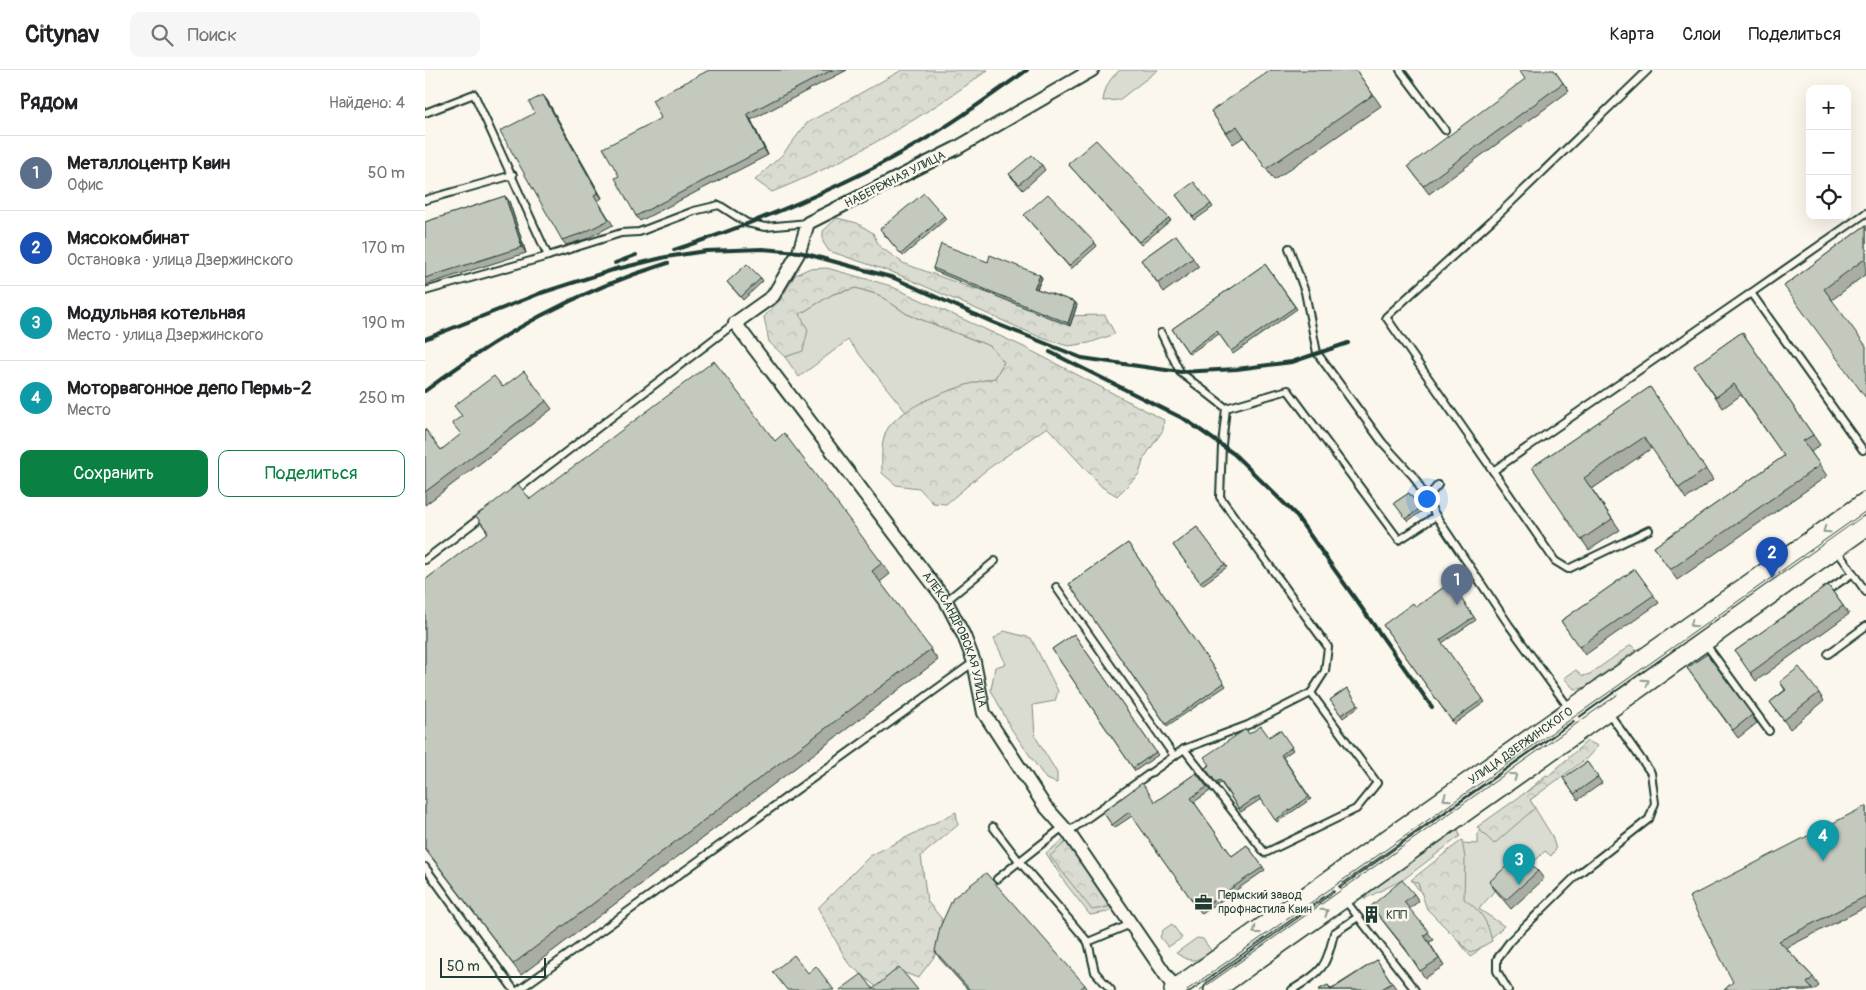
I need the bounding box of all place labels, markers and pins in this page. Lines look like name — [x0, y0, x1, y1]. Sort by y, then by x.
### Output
pin: 2 — [1756, 537, 1788, 578]
pin: 1 — [1441, 564, 1473, 605]
pin: 4 — [1807, 820, 1839, 861]
pin: 3 — [1503, 844, 1535, 885]
place label: Пермский завод профнастила Квин — [1218, 888, 1312, 917]
office icon: Пермский завод профнастила Квин — [1194, 892, 1214, 912]
building icon: КПП — [1362, 905, 1382, 925]
place label: КПП — [1386, 908, 1407, 923]

